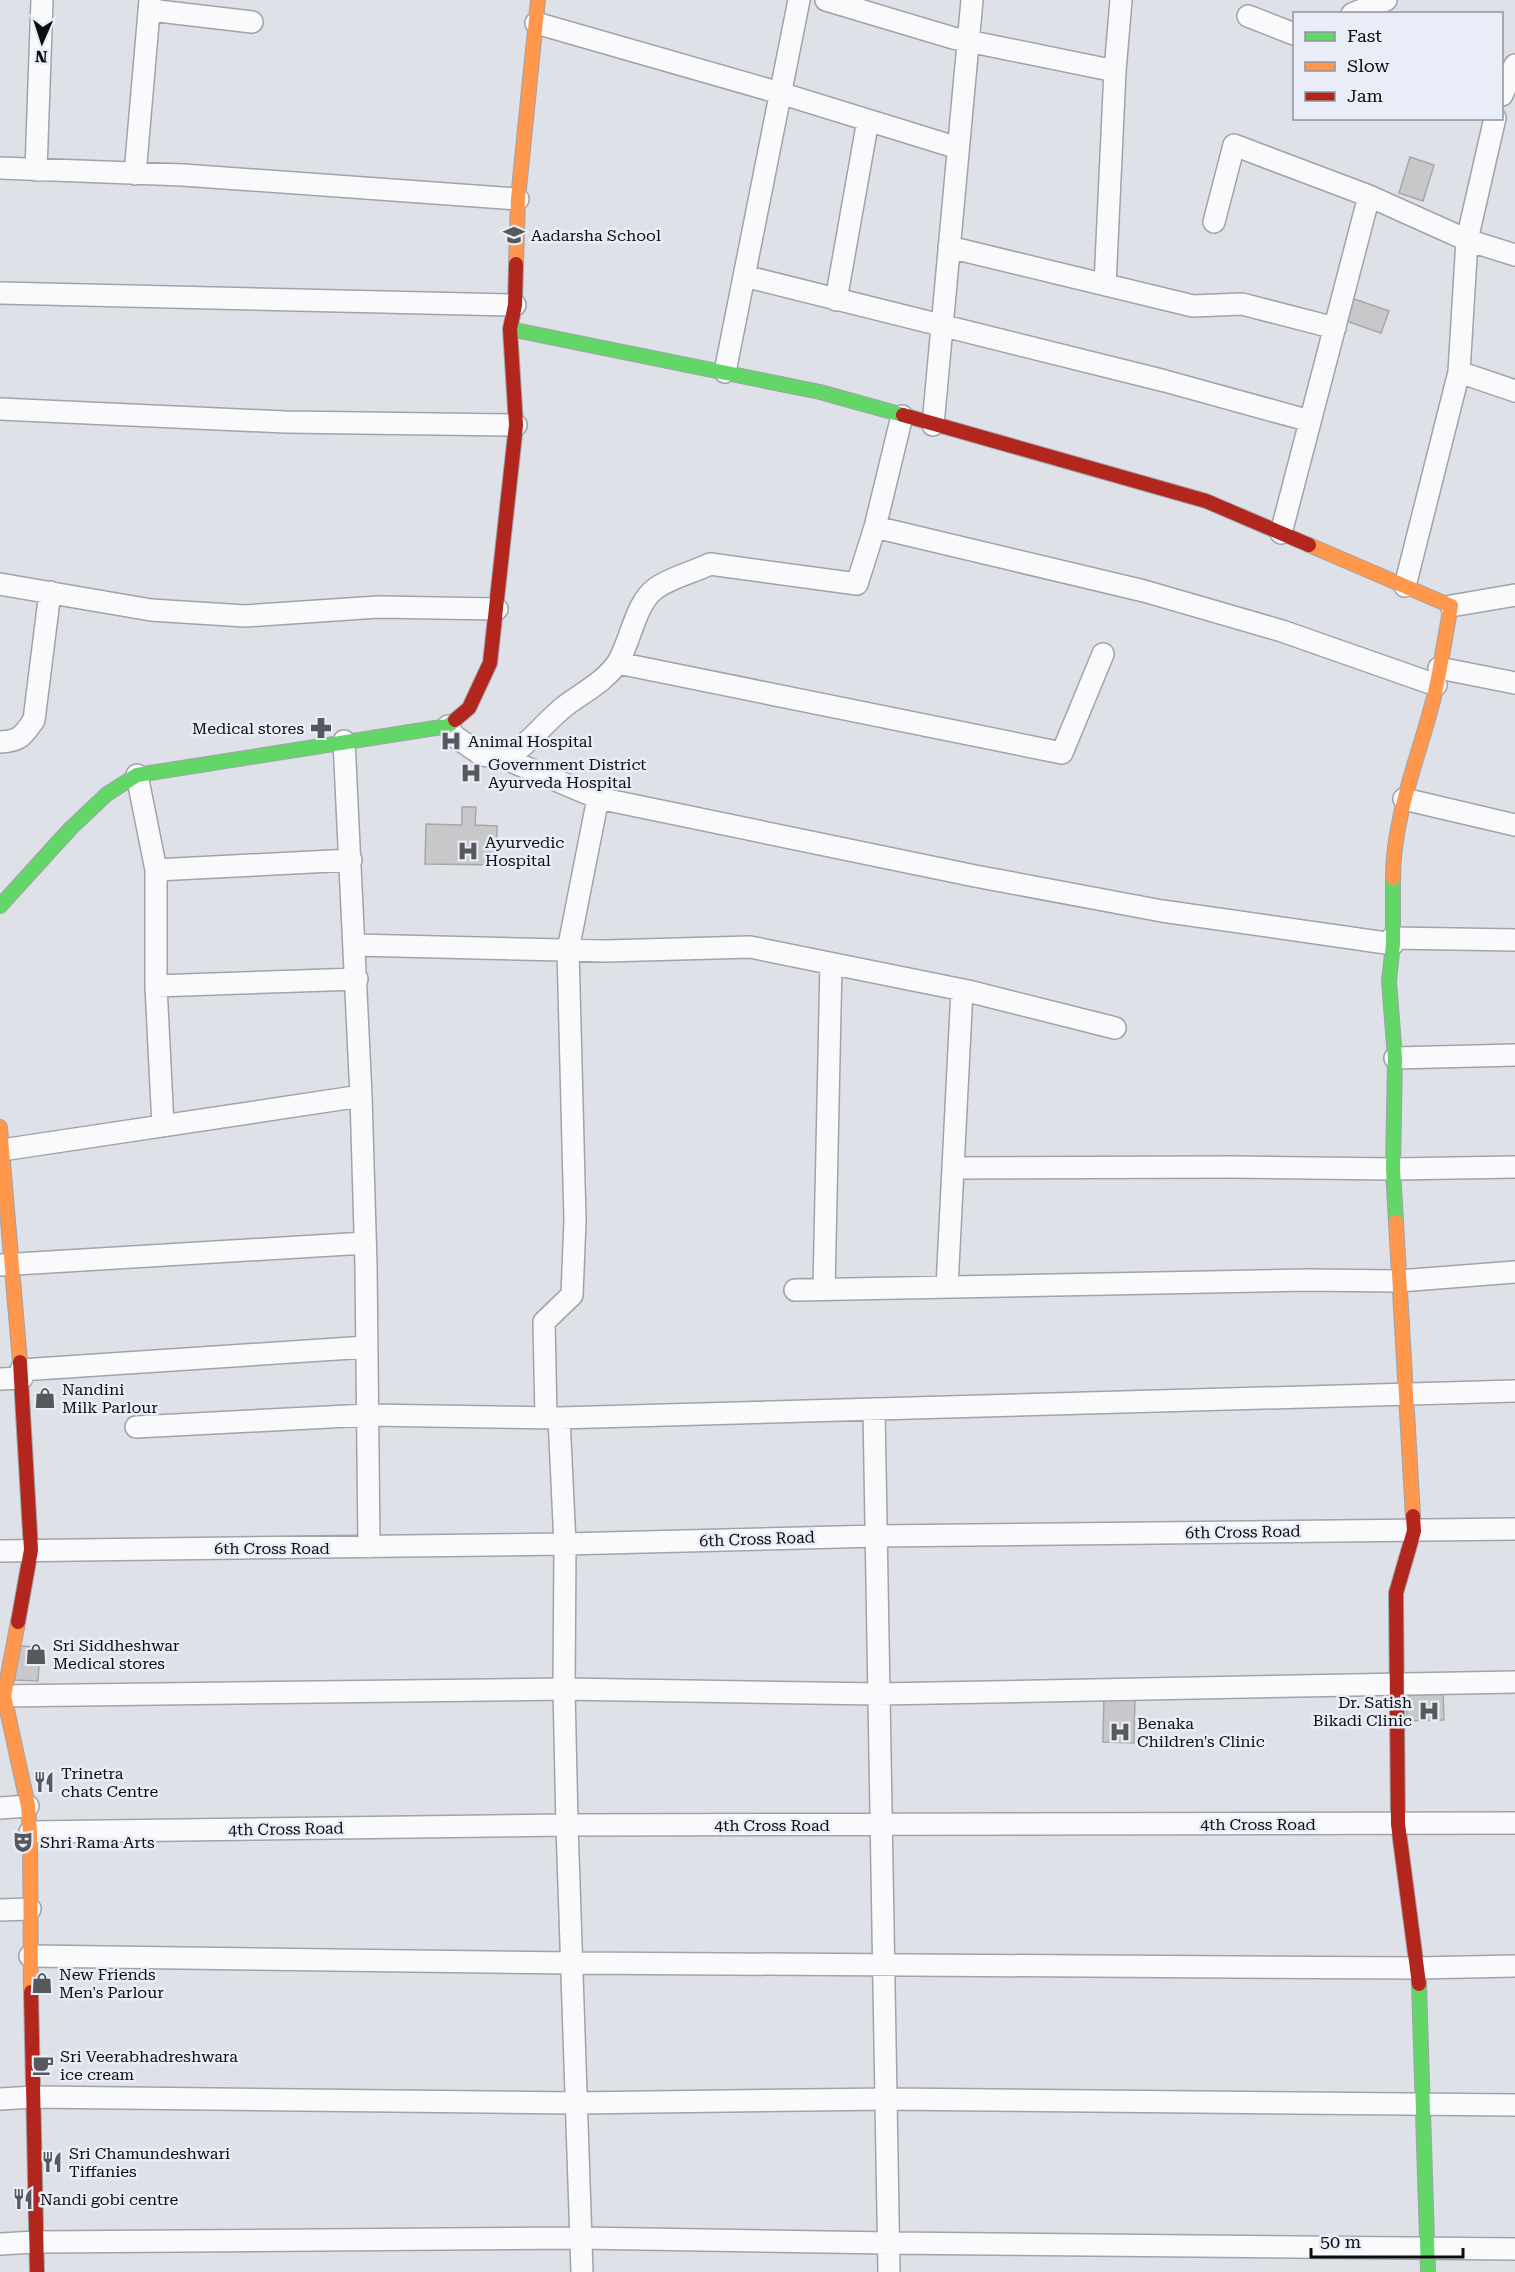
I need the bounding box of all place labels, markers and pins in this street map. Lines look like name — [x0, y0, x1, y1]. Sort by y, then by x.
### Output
school or university icon: Aadarsha School — [502, 223, 526, 247]
place label: Aadarsha School — [531, 226, 661, 245]
pharmacy icon: Medical stores — [309, 716, 333, 740]
place label: Medical stores — [192, 719, 304, 738]
hospital icon: Animal Hospital — [439, 729, 463, 753]
place label: Animal Hospital — [468, 732, 593, 751]
place label: Government District Ayurveda Hospital — [488, 755, 646, 792]
hospital icon: Government District Ayurveda Hospital — [459, 761, 483, 785]
place label: Ayurvedic Hospital — [485, 833, 564, 870]
hospital icon: Ayurvedic Hospital — [456, 839, 480, 863]
place label: Nandini Milk Parlour — [62, 1380, 158, 1417]
shop icon: Nandini Milk Parlour — [33, 1386, 57, 1410]
place label: Sri Siddheshwar Medical stores — [53, 1636, 180, 1673]
shop icon: Sri Siddheshwar Medical stores — [24, 1642, 48, 1666]
place label: Dr. Satish Bikadi Clinic — [1313, 1693, 1412, 1730]
hospital icon: Dr. Satish Bikadi Clinic — [1417, 1699, 1441, 1723]
place label: Benaka Children's Clinic — [1137, 1714, 1265, 1751]
hospital icon: Benaka Children's Clinic — [1108, 1720, 1132, 1744]
place label: Trinetra chats Centre — [61, 1764, 158, 1801]
restaurant icon: Trinetra chats Centre — [32, 1770, 56, 1794]
theatre icon: Shri Rama Arts — [11, 1830, 35, 1854]
place label: Shri Rama Arts — [40, 1833, 155, 1852]
place label: New Friends Men's Parlour — [59, 1965, 164, 2002]
shop icon: New Friends Men's Parlour — [30, 1971, 54, 1995]
place label: Sri Veerabhadreshwara ice cream — [60, 2047, 238, 2084]
cafe icon: Sri Veerabhadreshwara ice cream — [31, 2053, 55, 2077]
place label: Sri Chamundeshwari Tiffanies — [69, 2144, 230, 2181]
restaurant icon: Sri Chamundeshwari Tiffanies — [40, 2150, 64, 2174]
restaurant icon: Nandi gobi centre — [11, 2187, 35, 2211]
place label: Nandi gobi centre — [40, 2190, 178, 2209]

